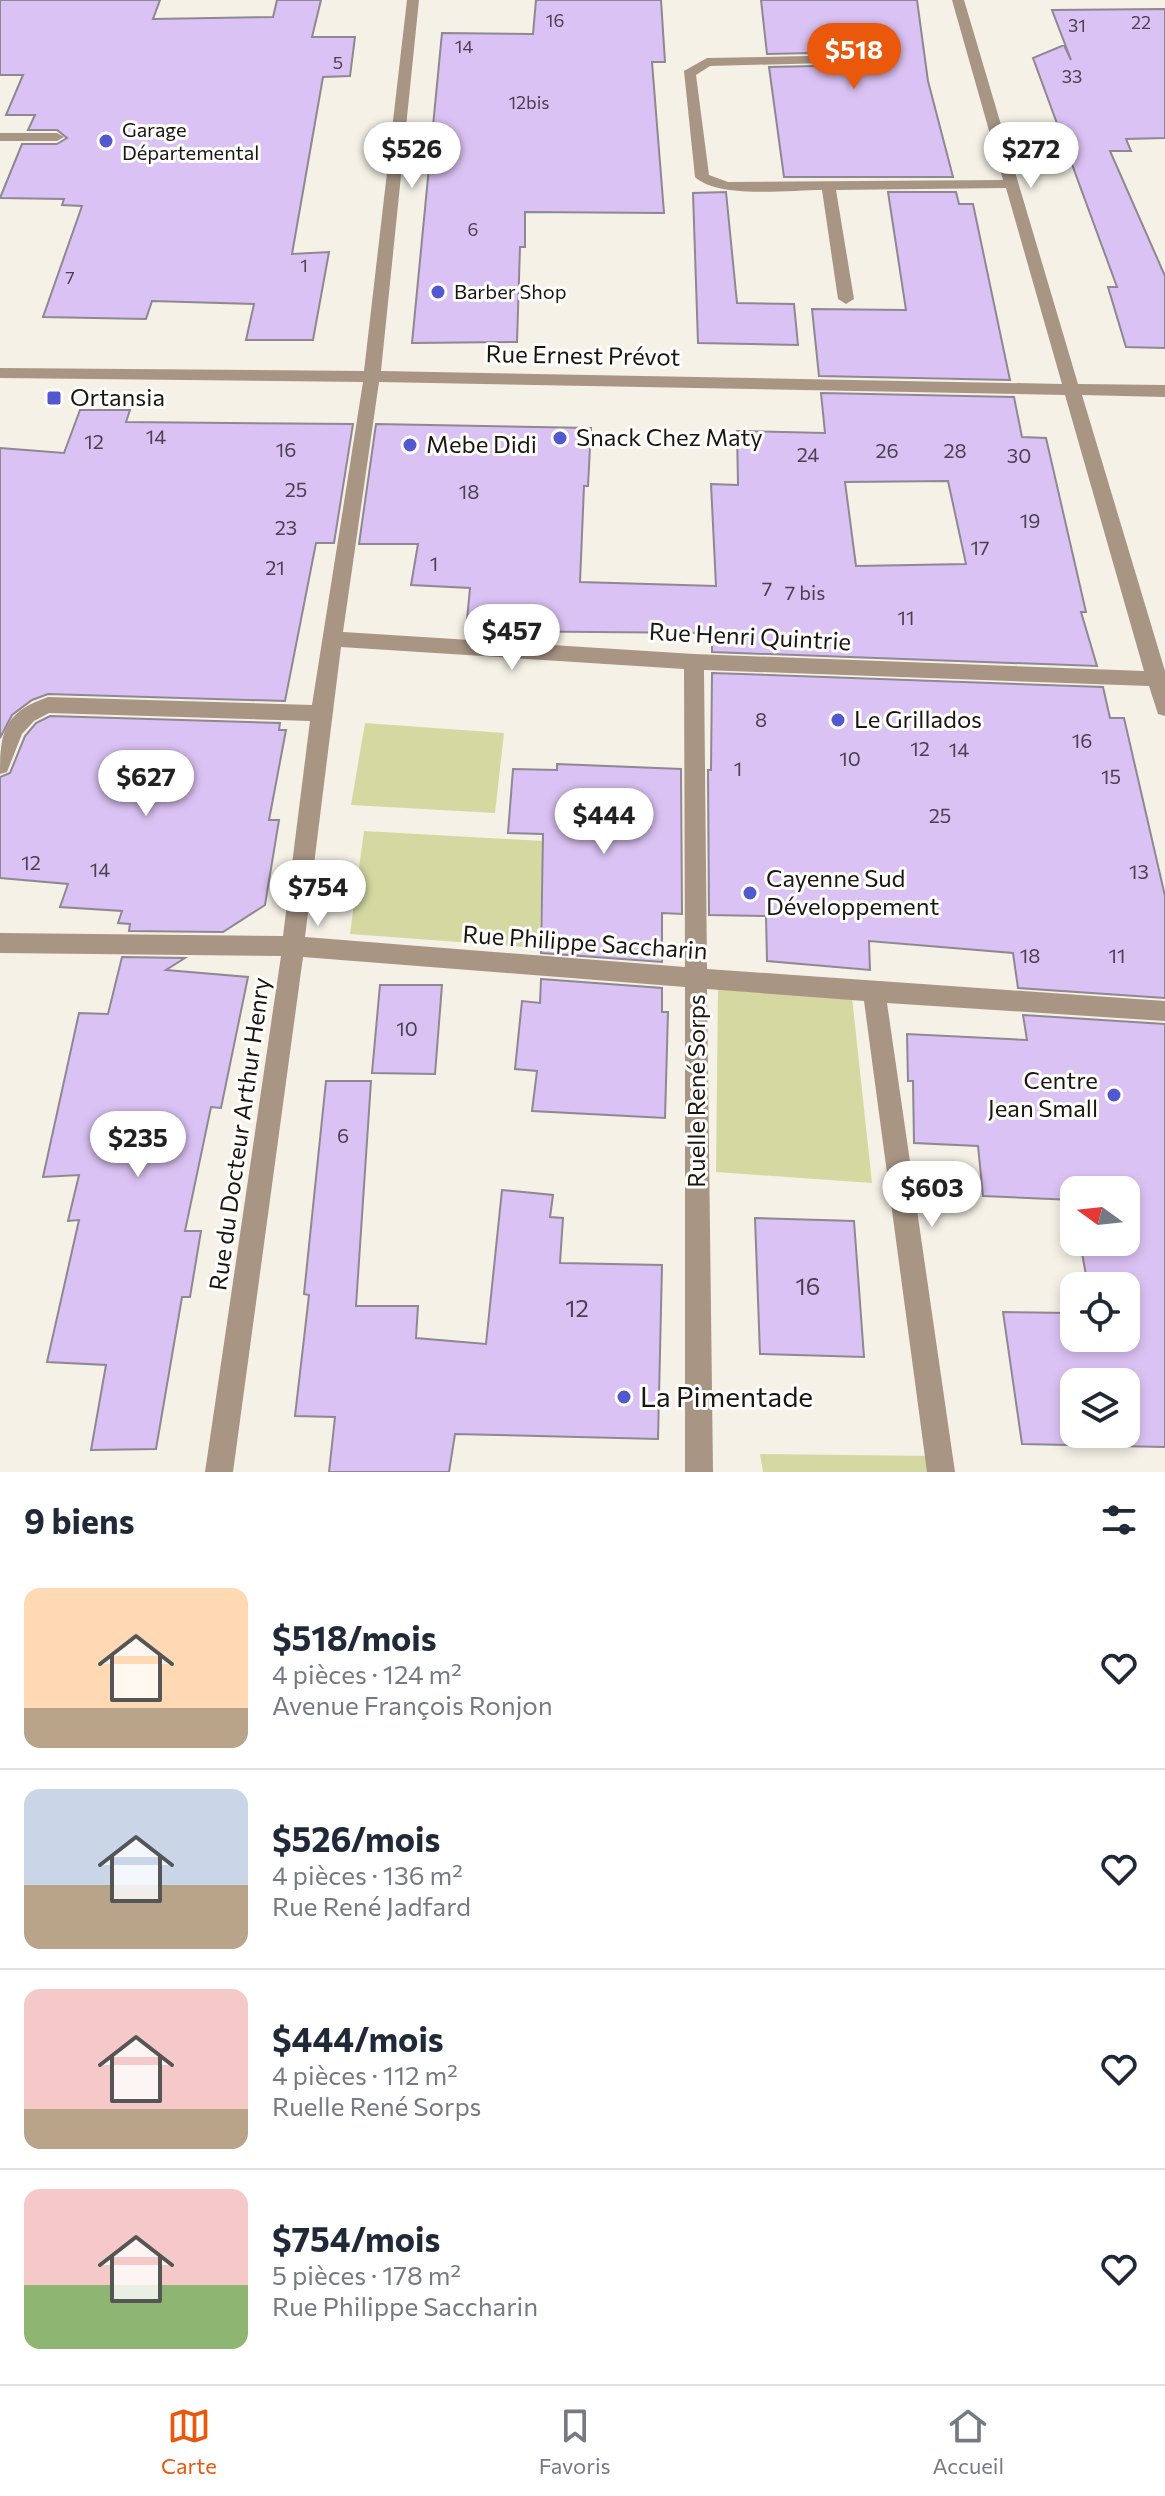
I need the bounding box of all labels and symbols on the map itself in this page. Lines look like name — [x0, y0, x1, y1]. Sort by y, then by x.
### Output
house number: 16 — [546, 9, 564, 31]
house number: 22 — [1131, 11, 1151, 33]
house number: 31 — [1068, 14, 1086, 36]
pin: $518 — [807, 23, 901, 91]
house number: 14 — [455, 35, 473, 57]
house number: 5 — [333, 51, 343, 73]
house number: 33 — [1062, 65, 1082, 87]
house number: 12bis — [508, 91, 550, 113]
place label: Garage Départemental — [122, 117, 259, 164]
pin: $526 — [365, 122, 459, 190]
pin: $272 — [984, 122, 1078, 190]
marker: Garage Départemental — [97, 132, 115, 150]
house number: 6 — [468, 218, 478, 240]
house number: 1 — [300, 254, 308, 276]
house number: 7 — [65, 266, 75, 288]
place label: Barber Shop — [454, 279, 567, 303]
marker: Barber Shop — [429, 283, 447, 301]
street label: Rue Ernest Prévot — [485, 338, 681, 371]
place label: Ortansia — [70, 382, 165, 411]
marker: Ortansia — [45, 389, 63, 407]
place label: Snack Chez Maty — [576, 422, 763, 451]
house number: 14 — [146, 424, 166, 448]
house number: 12 — [84, 429, 104, 453]
place label: Mebe Didi — [426, 429, 537, 458]
marker: Snack Chez Maty — [551, 429, 569, 447]
marker: Mebe Didi — [401, 436, 419, 454]
house number: 16 — [276, 437, 296, 461]
house number: 26 — [875, 438, 899, 462]
house number: 28 — [943, 438, 967, 462]
house number: 24 — [797, 442, 819, 466]
house number: 30 — [1007, 443, 1031, 467]
house number: 25 — [285, 477, 307, 501]
house number: 18 — [459, 479, 479, 503]
house number: 19 — [1020, 508, 1040, 532]
house number: 23 — [275, 515, 297, 539]
house number: 17 — [970, 535, 990, 559]
house number: 1 — [430, 551, 438, 575]
house number: 21 — [265, 555, 285, 579]
house number: 7 — [762, 576, 772, 600]
house number: 7 bis — [785, 580, 825, 604]
pin: $457 — [465, 604, 559, 672]
house number: 11 — [897, 605, 915, 629]
street label: Rue Henri Quintrie — [648, 616, 852, 655]
place label: Le Grillados — [854, 704, 982, 733]
house number: 8 — [755, 707, 767, 731]
marker: Le Grillados — [829, 711, 847, 729]
house number: 16 — [1072, 728, 1092, 752]
house number: 12 — [910, 736, 930, 760]
house number: 14 — [949, 737, 969, 761]
house number: 10 — [839, 746, 861, 770]
pin: $627 — [99, 750, 193, 818]
house number: 1 — [734, 756, 742, 780]
house number: 15 — [1101, 764, 1121, 788]
pin: $444 — [557, 788, 651, 856]
house number: 25 — [929, 803, 951, 827]
house number: 12 — [21, 850, 41, 874]
house number: 14 — [90, 857, 110, 881]
house number: 13 — [1129, 859, 1149, 883]
pin: $754 — [271, 860, 365, 928]
place label: Cayenne Sud Développement — [766, 863, 939, 920]
marker: Cayenne Sud Développement — [741, 884, 759, 902]
street label: Rue Philippe Saccharin — [462, 918, 709, 965]
house number: 18 — [1020, 943, 1040, 967]
house number: 11 — [1108, 943, 1126, 967]
street label: Rue du Docteur Arthur Henry — [202, 975, 275, 1292]
street label: Ruelle René Sorps — [681, 994, 710, 1188]
house number: 10 — [396, 1016, 418, 1040]
place label: Centre Jean Small — [988, 1065, 1098, 1122]
marker: Centre Jean Small — [1105, 1086, 1123, 1104]
pin: $235 — [91, 1111, 185, 1179]
house number: 6 — [337, 1123, 349, 1147]
pin: $603 — [885, 1161, 979, 1229]
north arrow — [1060, 1176, 1140, 1256]
house number: 16 — [796, 1271, 820, 1300]
house number: 12 — [565, 1293, 589, 1322]
place label: La Pimentade — [640, 1379, 813, 1413]
marker: La Pimentade — [615, 1388, 633, 1406]

